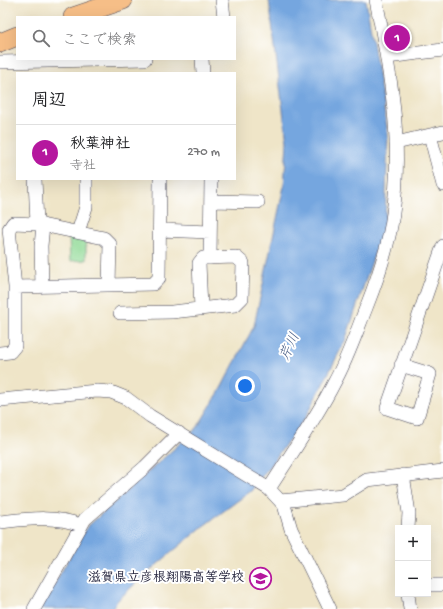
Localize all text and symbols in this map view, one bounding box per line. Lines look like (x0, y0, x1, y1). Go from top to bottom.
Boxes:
search box (16, 16, 236, 60)
pin: 1 (384, 23, 410, 53)
icon: search (30, 27, 52, 49)
text: ここで検索 (62, 32, 137, 50)
text: 周辺 (32, 92, 66, 112)
text: 秋葉神社 (70, 136, 130, 154)
text: 1 (42, 145, 48, 160)
text: 270 m (187, 145, 220, 160)
text: 寺社 (70, 159, 96, 174)
water label: 芹川 (276, 330, 305, 363)
your location (235, 376, 255, 396)
map controls (395, 525, 431, 597)
button: + (395, 525, 431, 561)
button: − (395, 561, 431, 597)
school or university icon: 滋賀県立彦根翔陽高等学校 (247, 565, 273, 591)
place label: 滋賀県立彦根翔陽高等学校 (88, 570, 244, 586)

